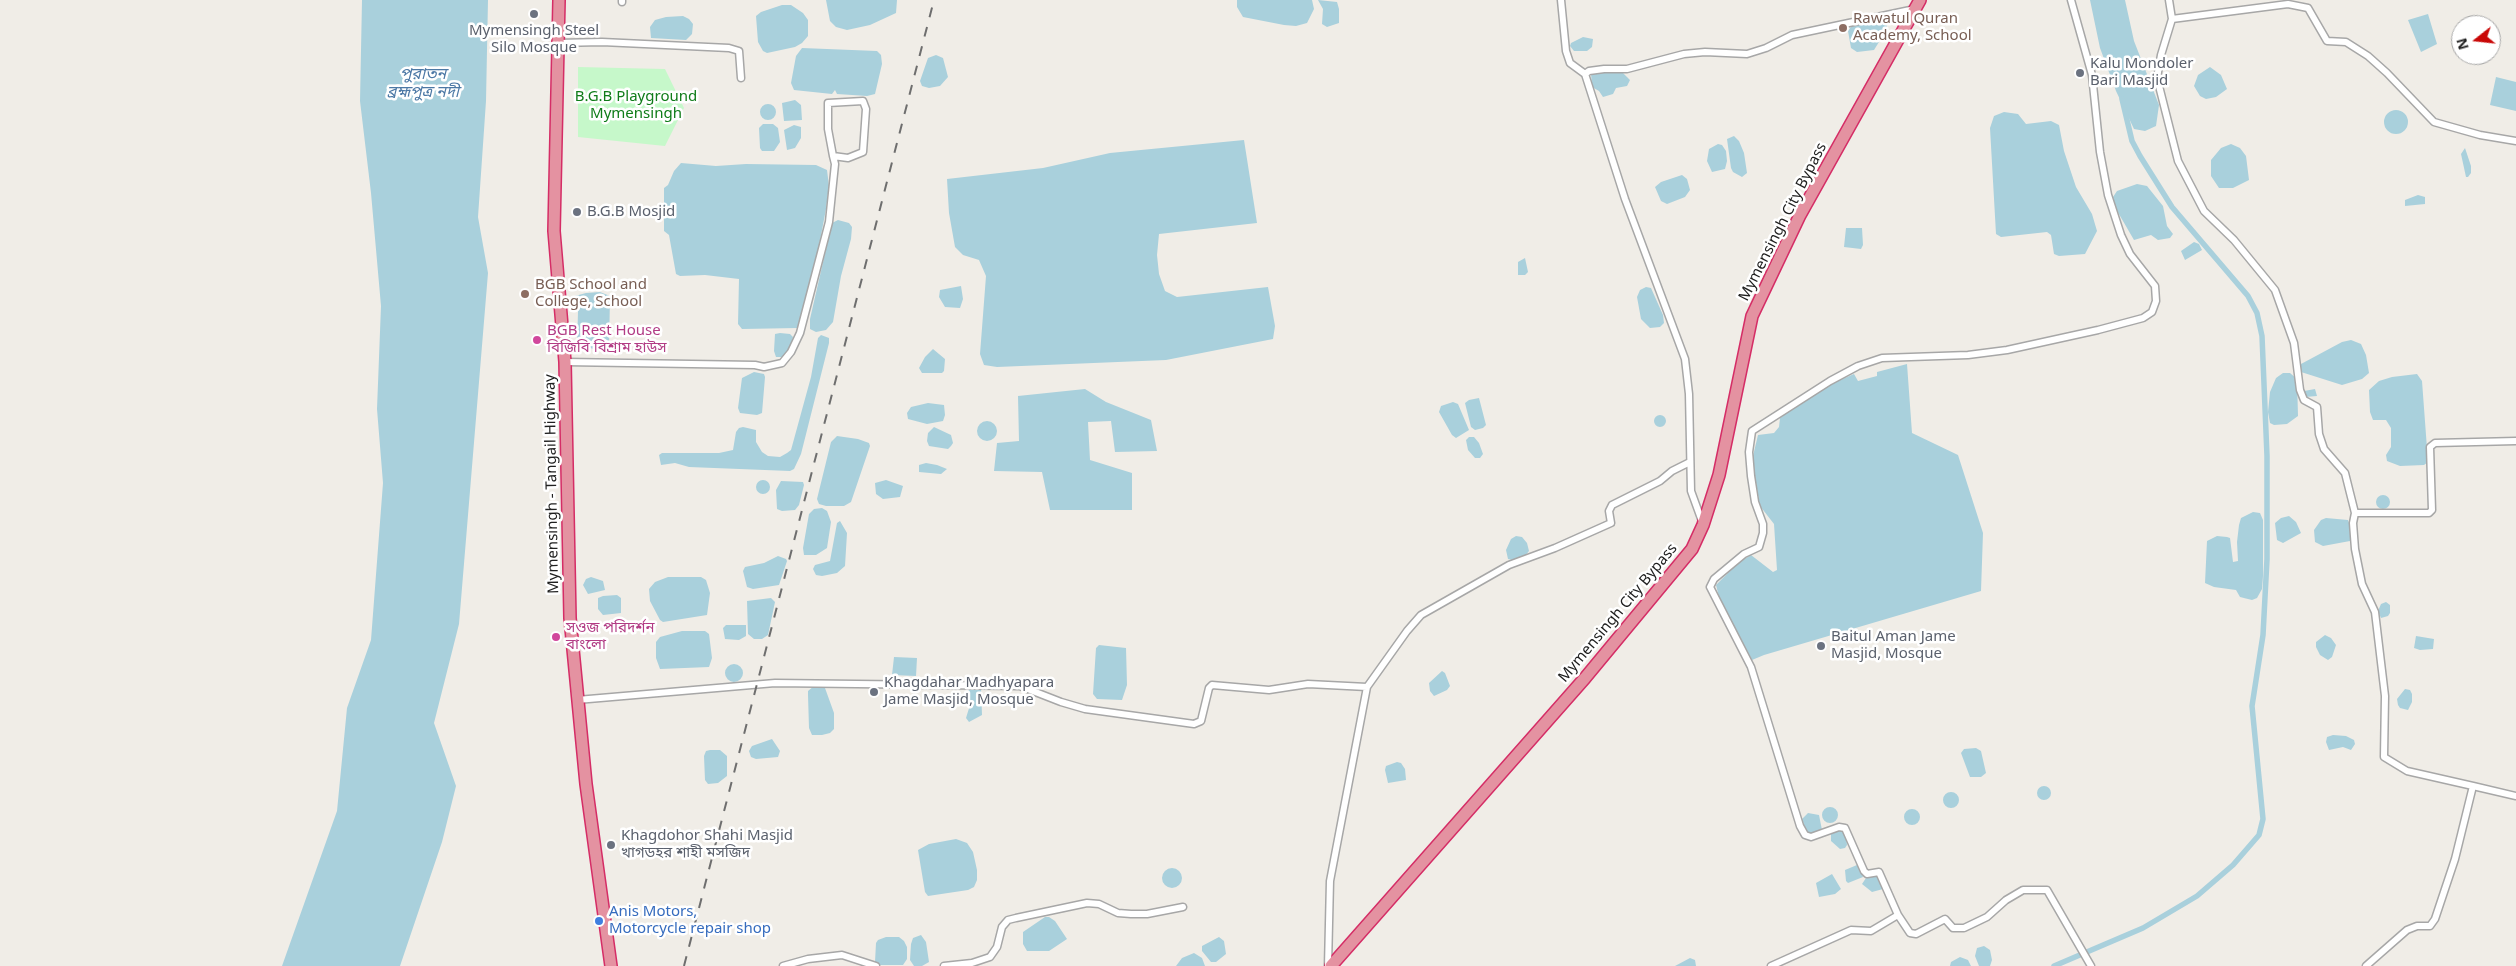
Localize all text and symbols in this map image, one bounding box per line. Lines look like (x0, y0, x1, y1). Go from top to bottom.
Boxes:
marker: Mymensingh Steel Silo Mosque (528, 8, 540, 20)
place label: Rawatul Quran Academy, School (1853, 10, 1972, 45)
north arrow (2451, 15, 2501, 65)
place label: Mymensingh Steel Silo Mosque (469, 22, 599, 57)
marker: Rawatul Quran Academy, School (1837, 22, 1849, 34)
text: N (2451, 36, 2473, 52)
place label: Kalu Mondoler Bari Masjid (2090, 55, 2194, 90)
water label: পুরাতন ব্রহ্মপুত্র নদী (387, 64, 459, 102)
marker: Kalu Mondoler Bari Masjid (2074, 67, 2086, 79)
park label: B.G.B Playground Mymensingh (575, 88, 697, 123)
street label: Mymensingh City Bypass (1735, 140, 1831, 304)
place label: B.G.B Mosjid (587, 203, 675, 221)
marker: B.G.B Mosjid (571, 206, 583, 218)
place label: BGB School and College, School (535, 276, 647, 311)
marker: BGB School and College, School (519, 288, 531, 300)
place label: BGB Rest House বিজিবি বিশ্রাম হাউস (547, 322, 667, 357)
marker: BGB Rest House বিজিবি বিশ্রাম হাউস (531, 334, 543, 346)
street label: Mymensingh - Tangail Highway (541, 374, 563, 594)
street label: Mymensingh City Bypass (1555, 540, 1681, 686)
place label: সওজ পরিদর্শন বাংলো (566, 619, 654, 654)
place label: Baitul Aman Jame Masjid, Mosque (1831, 628, 1956, 663)
marker: সওজ পরিদর্শন বাংলো (550, 631, 562, 643)
marker: Baitul Aman Jame Masjid, Mosque (1815, 640, 1827, 652)
place label: Khagdahar Madhyapara Jame Masjid, Mosque (884, 674, 1054, 709)
marker: Khagdahar Madhyapara Jame Masjid, Mosque (868, 686, 880, 698)
place label: Khagdohor Shahi Masjid খাগডহর শাহী মসজিদ (621, 827, 793, 862)
marker: Khagdohor Shahi Masjid খাগডহর শাহী মসজিদ (605, 839, 617, 851)
place label: Anis Motors, Motorcycle repair shop (609, 903, 771, 938)
marker: Anis Motors, Motorcycle repair shop (593, 915, 605, 927)

